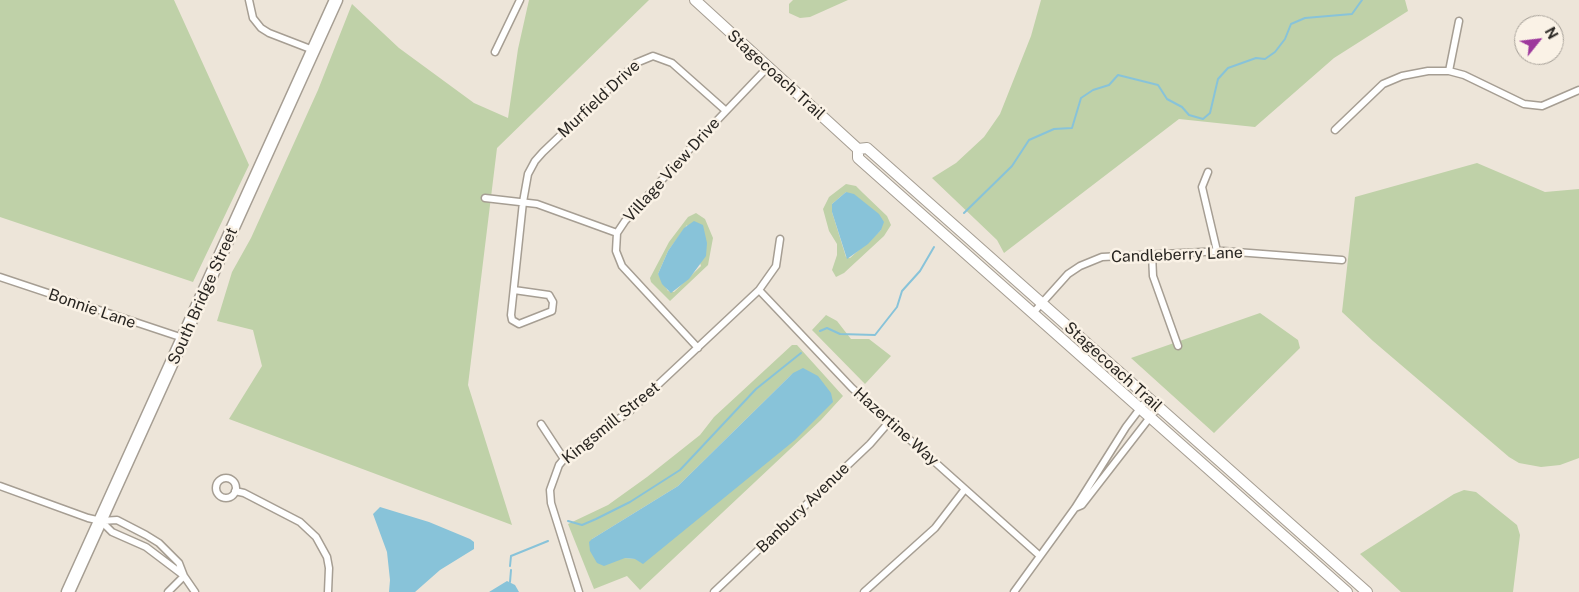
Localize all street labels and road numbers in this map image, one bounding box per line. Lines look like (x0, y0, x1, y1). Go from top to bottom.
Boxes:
street label: Stagecoach Trail (723, 26, 829, 124)
street label: Murfield Drive (554, 56, 644, 142)
street label: Village View Drive (620, 114, 724, 226)
street label: South Bridge Street (164, 224, 242, 368)
street label: Candleberry Lane (1111, 243, 1243, 267)
street label: Bonnie Lane (46, 285, 138, 333)
street label: Stagecoach Trail (1060, 318, 1166, 416)
street label: Kingsmill Street (558, 378, 664, 468)
street label: Hazertine Way (849, 384, 943, 470)
street label: Banbury Avenue (753, 459, 853, 557)

